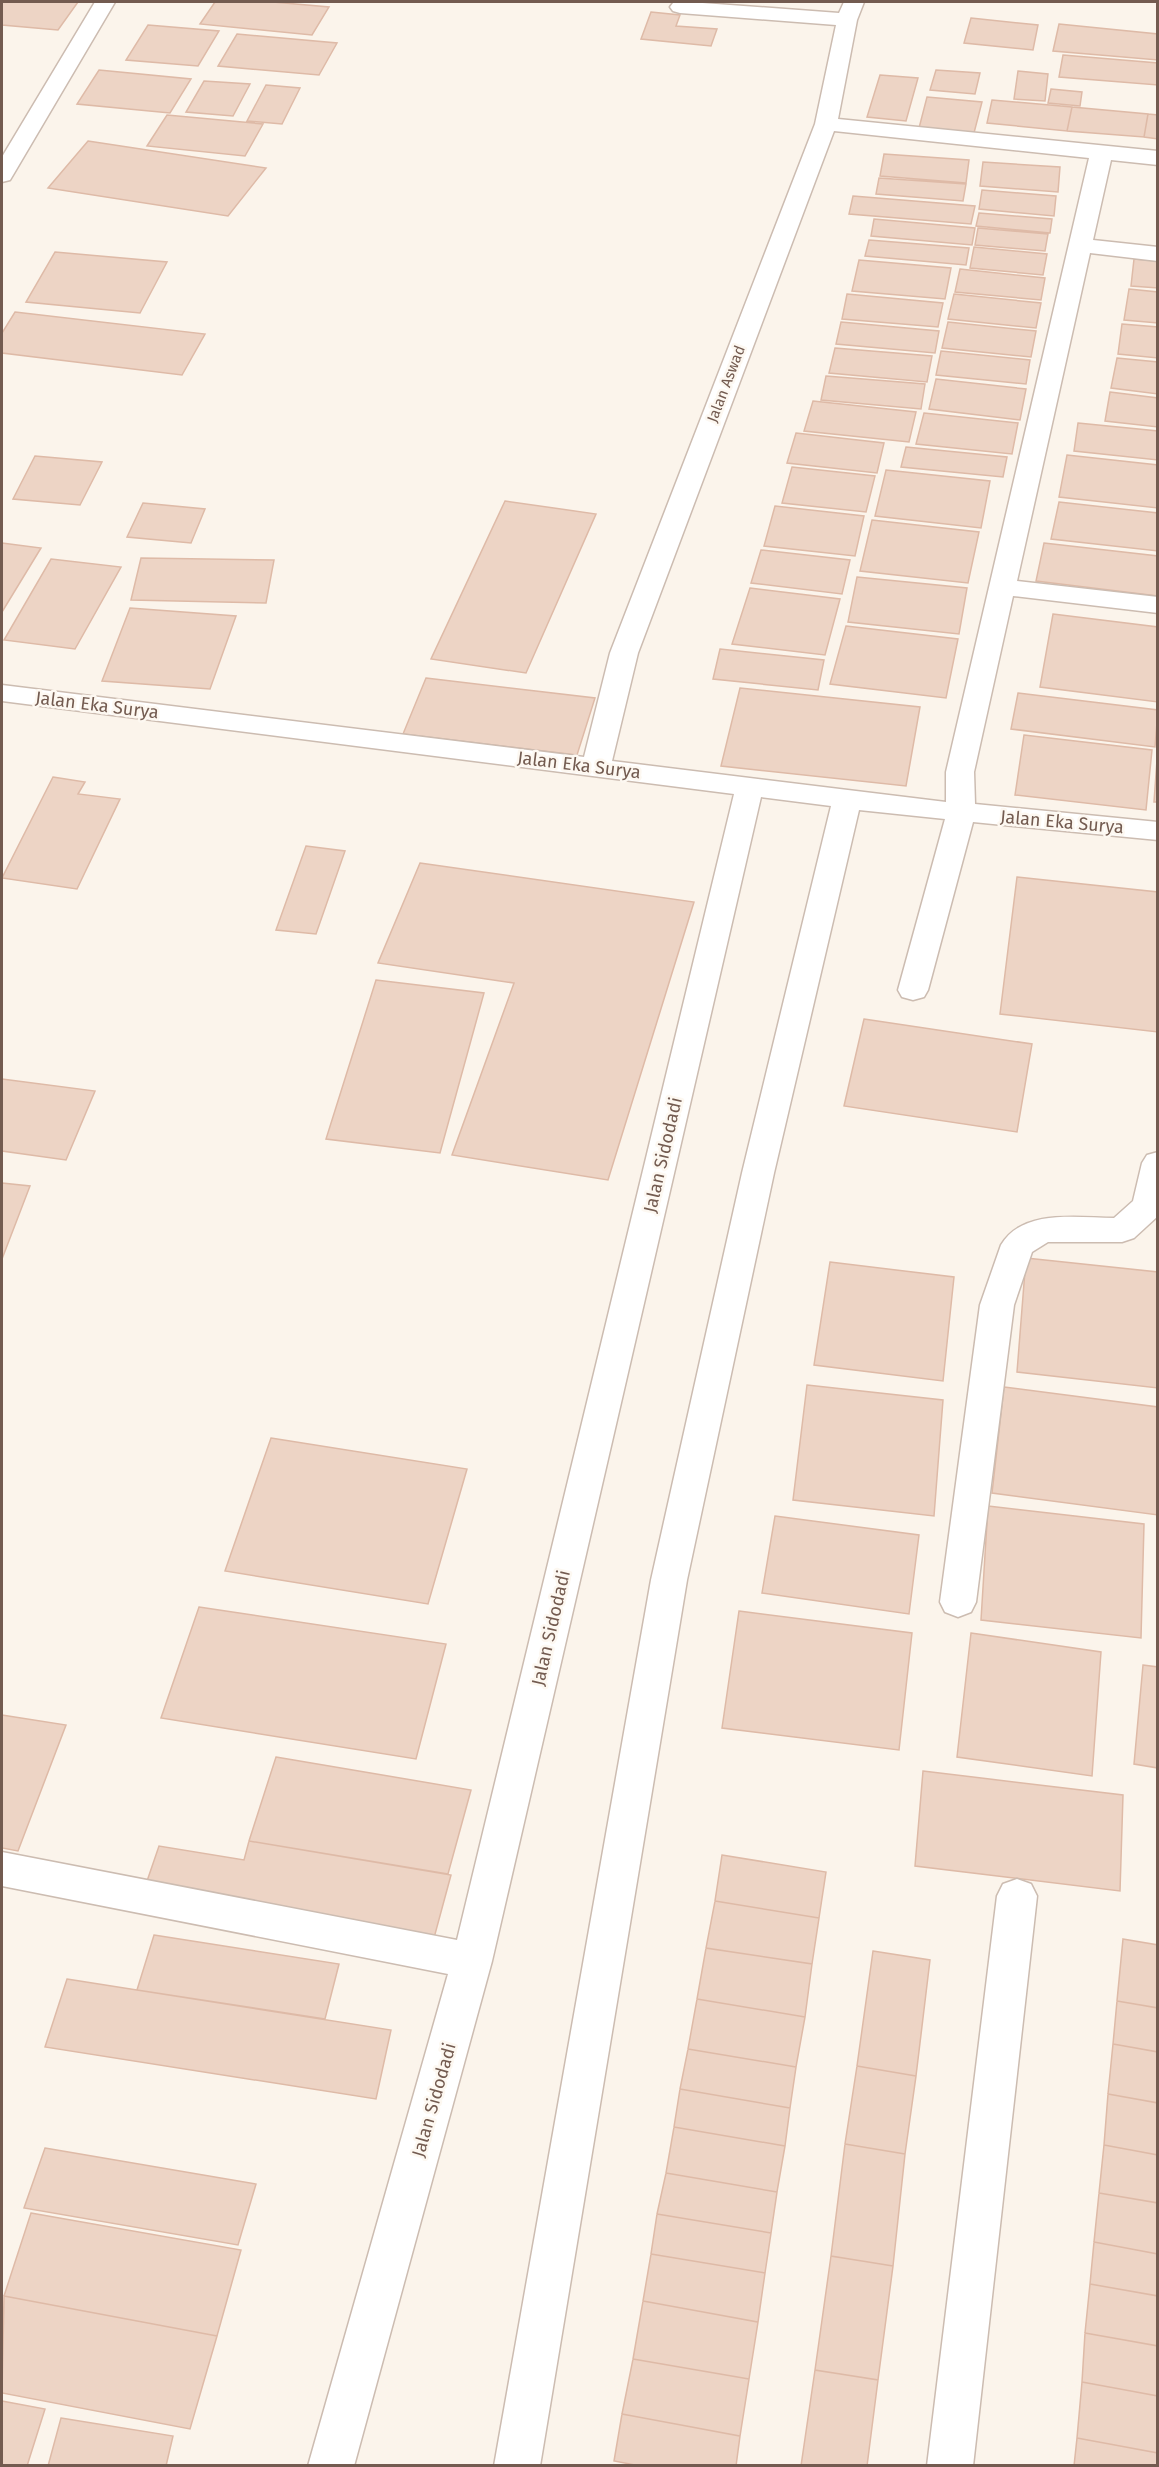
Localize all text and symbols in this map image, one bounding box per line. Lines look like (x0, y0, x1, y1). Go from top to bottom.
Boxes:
street label: Jalan Aswad (703, 343, 749, 425)
street label: Jalan Eka Surya (34, 687, 160, 723)
street label: Jalan Eka Surya (516, 747, 642, 783)
street label: Jalan Eka Surya (999, 806, 1125, 838)
street label: Jalan Sidodadi (639, 1095, 687, 1215)
street label: Jalan Sidodadi (527, 1568, 575, 1688)
street label: Jalan Sidodadi (407, 2040, 461, 2160)

